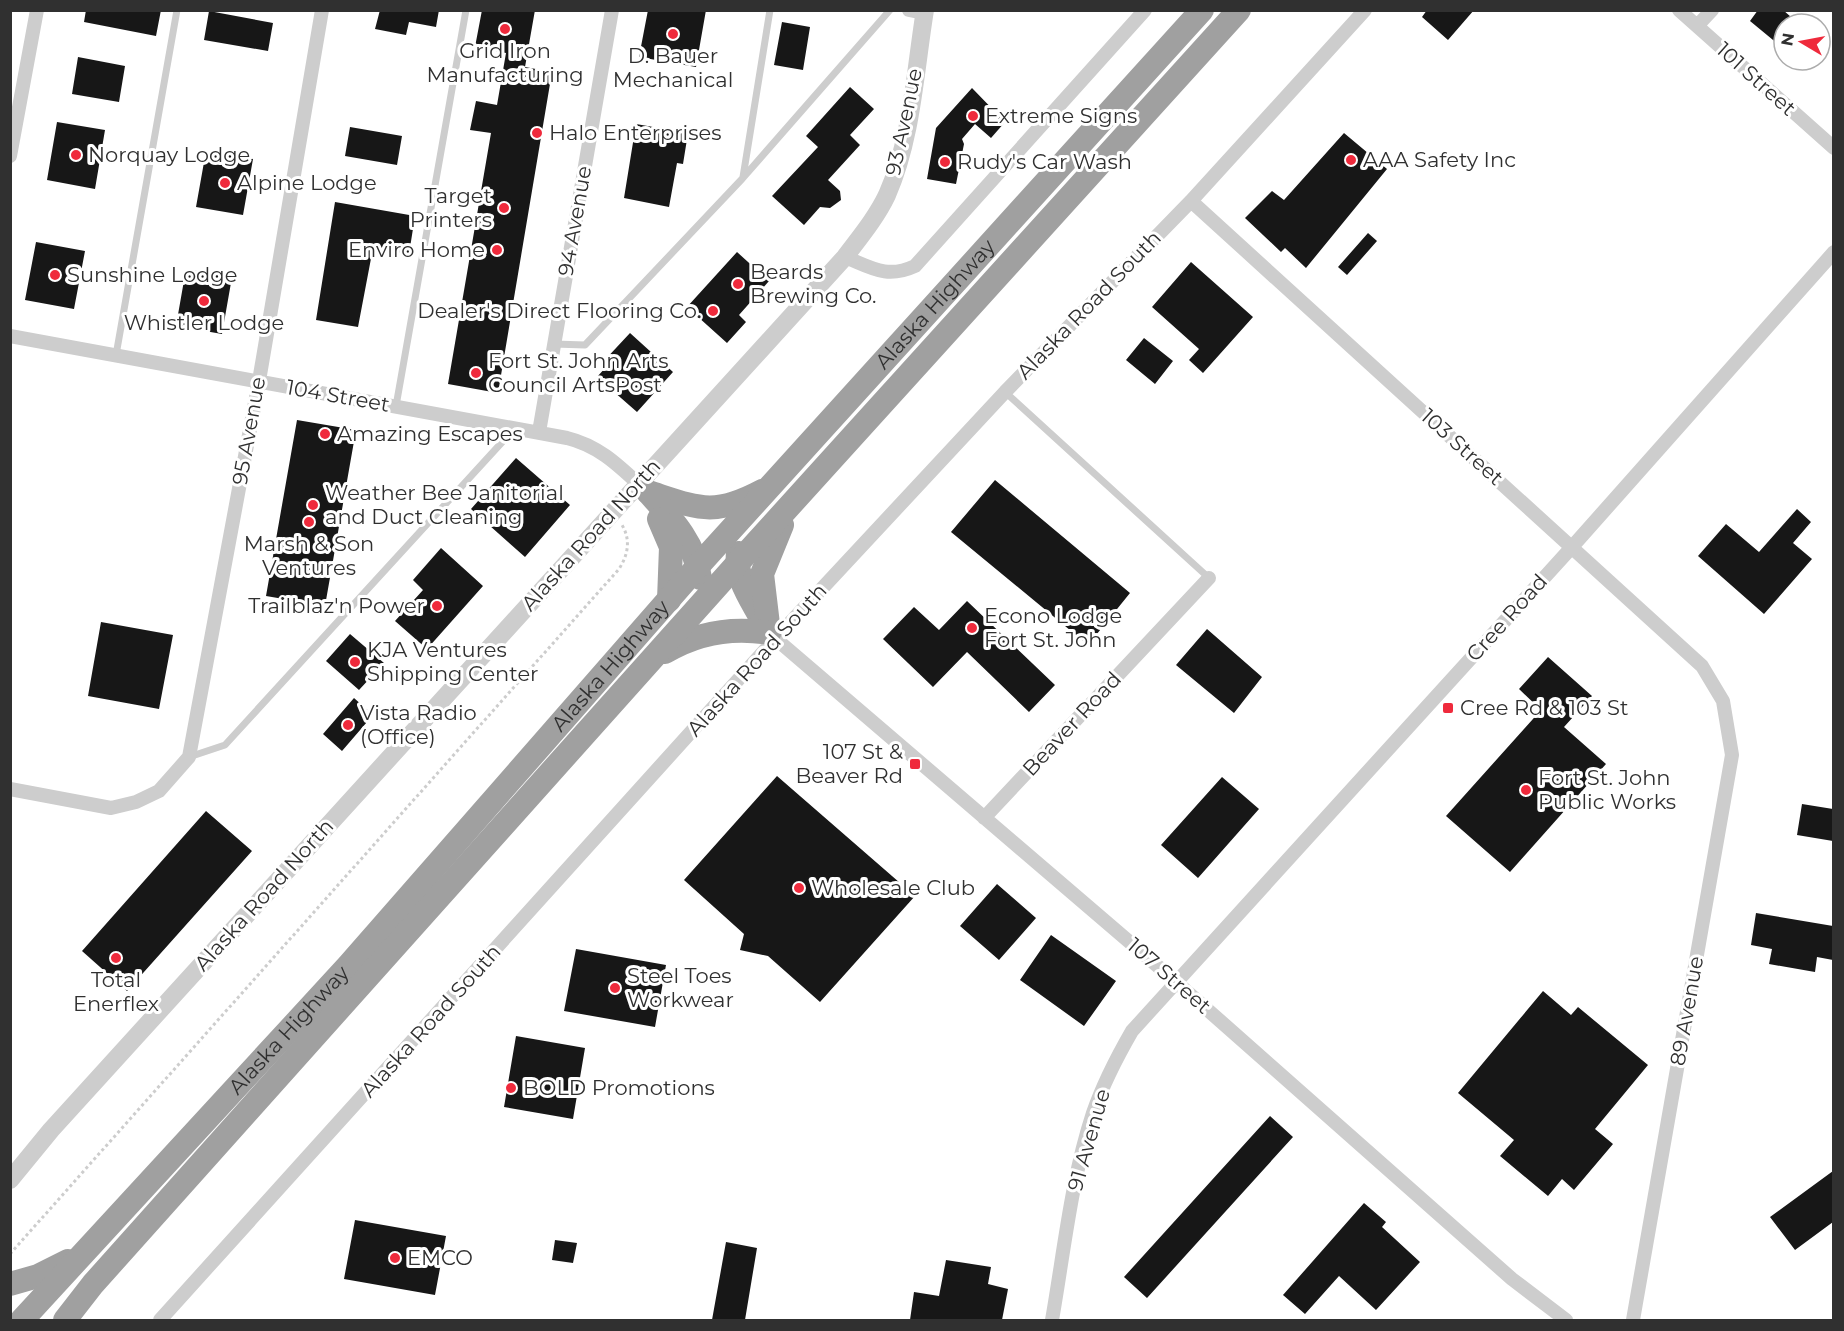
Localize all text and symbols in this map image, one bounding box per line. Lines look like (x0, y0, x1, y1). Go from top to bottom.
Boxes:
north arrow (1772, 12, 1832, 72)
marker: Grid Iron Manufacturing (498, 22, 512, 36)
marker: D. Bauer Mechanical (666, 27, 680, 41)
text: N (1777, 31, 1798, 48)
street label: 101 Street (1712, 37, 1801, 121)
place label: Grid Iron Manufacturing (426, 38, 584, 87)
place label: D. Bauer Mechanical (613, 43, 733, 92)
street label: 93 Avenue (880, 66, 927, 178)
place label: Extreme Signs (985, 103, 1137, 128)
marker: Extreme Signs (966, 109, 980, 123)
place label: Halo Enterprises (549, 120, 721, 145)
marker: Halo Enterprises (530, 126, 544, 140)
place label: Norquay Lodge (88, 142, 250, 167)
place label: AAA Safety Inc (1363, 147, 1516, 172)
marker: Norquay Lodge (69, 148, 83, 162)
place label: Rudy's Car Wash (957, 149, 1132, 174)
marker: AAA Safety Inc (1344, 153, 1358, 167)
marker: Rudy's Car Wash (938, 155, 952, 169)
street label: 94 Avenue (553, 164, 596, 278)
place label: Alpine Lodge (237, 170, 377, 195)
marker: Alpine Lodge (218, 176, 232, 190)
place label: Target Printers (410, 183, 492, 232)
marker: Target Printers (497, 201, 511, 215)
street label: Alaska Road South (1011, 225, 1166, 384)
street label: Alaska Highway (870, 234, 1000, 374)
place label: Enviro Home (348, 237, 485, 262)
marker: Enviro Home (490, 243, 504, 257)
place label: Beards Brewing Co. (750, 259, 876, 308)
place label: Sunshine Lodge (67, 262, 237, 287)
marker: Sunshine Lodge (48, 268, 62, 282)
marker: Beards Brewing Co. (731, 277, 745, 291)
marker: Whistler Lodge (197, 294, 211, 308)
place label: Dealer's Direct Flooring Co. (417, 298, 701, 323)
marker: Dealer's Direct Flooring Co. (706, 304, 720, 318)
place label: Whistler Lodge (124, 310, 284, 335)
place label: Fort St. John Arts Council ArtsPost (488, 348, 669, 397)
marker: Fort St. John Arts Council ArtsPost (469, 366, 483, 380)
street label: 104 Street (285, 374, 392, 417)
street label: 95 Avenue (227, 375, 270, 487)
street label: 103 Street (1416, 403, 1509, 490)
place label: Amazing Escapes (337, 421, 523, 446)
marker: Amazing Escapes (318, 427, 332, 441)
street label: Alaska Road North (516, 454, 665, 616)
place label: Weather Bee Janitorial and Duct Cleaning (325, 480, 564, 529)
marker: Weather Bee Janitorial and Duct Cleaning (306, 498, 320, 512)
marker: Marsh & Son Ventures (302, 515, 316, 529)
place label: Marsh & Son Ventures (244, 531, 374, 580)
street label: Cree Road (1461, 569, 1552, 666)
street label: Alaska Road South (681, 578, 832, 741)
place label: Trailblaz'n Power (248, 593, 425, 618)
street label: Alaska Highway (546, 594, 675, 736)
marker: Trailblaz'n Power (430, 599, 444, 613)
place label: Econo Lodge Fort St. John (984, 603, 1122, 652)
marker: Econo Lodge Fort St. John (965, 621, 979, 635)
place label: KJA Ventures Shipping Center (367, 637, 539, 686)
marker: KJA Ventures Shipping Center (348, 655, 362, 669)
street label: Beaver Road (1017, 667, 1126, 781)
place label: Cree Rd & 103 St (1460, 695, 1628, 720)
place label: Vista Radio (Office) (360, 700, 477, 749)
marker: Cree Rd & 103 St (1441, 701, 1455, 715)
marker: Vista Radio (Office) (341, 718, 355, 732)
place label: 107 St & Beaver Rd (796, 739, 903, 788)
marker: 107 St & Beaver Rd (908, 757, 922, 771)
place label: Fort St. John Public Works (1538, 765, 1676, 814)
marker: Fort St. John Public Works (1519, 783, 1533, 797)
street label: Alaska Road North (189, 814, 338, 976)
place label: Wholesale Club (811, 875, 975, 900)
marker: Wholesale Club (792, 881, 806, 895)
street label: 107 Street (1122, 933, 1216, 1019)
street label: Alaska Road South (355, 939, 506, 1102)
marker: Total Enerflex (109, 951, 123, 965)
street label: 89 Avenue (1665, 954, 1708, 1068)
street label: Alaska Highway (223, 960, 354, 1099)
place label: Steel Toes Workwear (627, 963, 734, 1012)
place label: Total Enerflex (73, 967, 159, 1016)
marker: Steel Toes Workwear (608, 981, 622, 995)
place label: BOLD Promotions (523, 1075, 715, 1100)
marker: BOLD Promotions (504, 1081, 518, 1095)
street label: 91 Avenue (1062, 1086, 1115, 1194)
place label: EMCO (407, 1245, 473, 1270)
marker: EMCO (388, 1251, 402, 1265)

